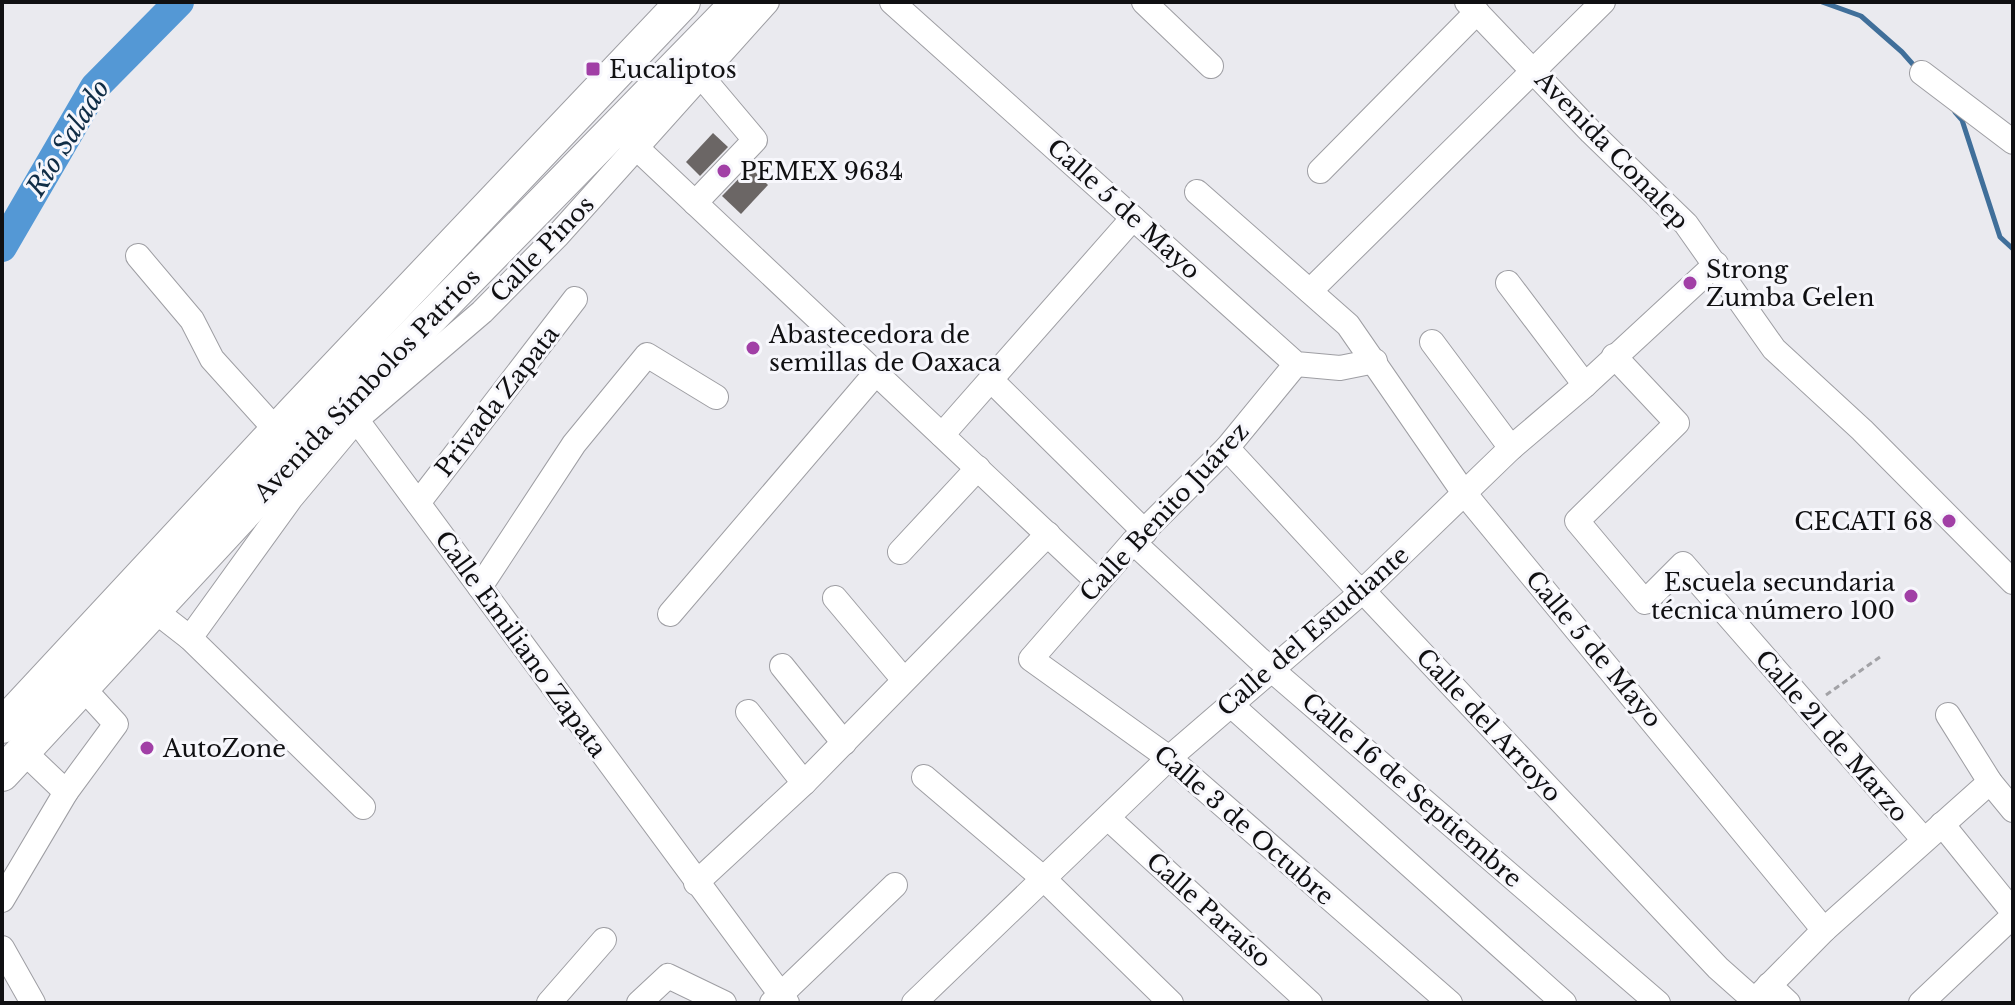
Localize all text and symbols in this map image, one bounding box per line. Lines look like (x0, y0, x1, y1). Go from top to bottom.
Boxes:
place label: Eucaliptos (609, 55, 737, 84)
marker: Eucaliptos (584, 60, 602, 78)
street label: Avenida Conalep (1528, 64, 1695, 235)
water label: Río Salado (19, 74, 116, 203)
street label: Calle 5 de Mayo (1042, 133, 1206, 285)
place label: PEMEX 9634 (740, 157, 903, 186)
marker: PEMEX 9634 (715, 162, 733, 180)
street label: Calle Pinos (484, 190, 600, 308)
place label: Strong Zumba Gelen (1706, 255, 1874, 312)
street label: Avenida Símbolos Patrios (247, 262, 486, 508)
marker: Strong Zumba Gelen (1681, 274, 1699, 292)
street label: Privada Zapata (429, 319, 565, 482)
place label: Abastecedora de semillas de Oaxaca (768, 320, 1002, 377)
marker: Abastecedora de semillas de Oaxaca (744, 339, 762, 357)
street label: Calle Benito Juárez (1074, 417, 1254, 607)
place label: CECATI 68 (1794, 507, 1933, 536)
marker: CECATI 68 (1940, 512, 1958, 530)
street label: Calle Emiliano Zapata (429, 525, 613, 763)
street label: Calle del Estudiante (1211, 540, 1415, 722)
street label: Calle 5 de Mayo (1520, 565, 1668, 733)
place label: Escuela secundaria técnica número 100 (1651, 568, 1896, 625)
marker: Escuela secundaria técnica número 100 (1902, 587, 1920, 605)
street label: Calle del Arroyo (1410, 642, 1568, 808)
street label: Calle 21 de Marzo (1750, 644, 1914, 828)
street label: Calle 16 de Septiembre (1296, 687, 1528, 893)
place label: AutoZone (162, 734, 286, 763)
marker: AutoZone (138, 739, 156, 757)
street label: Calle 3 de Octubre (1148, 739, 1340, 911)
street label: Calle Paraíso (1141, 846, 1277, 974)

